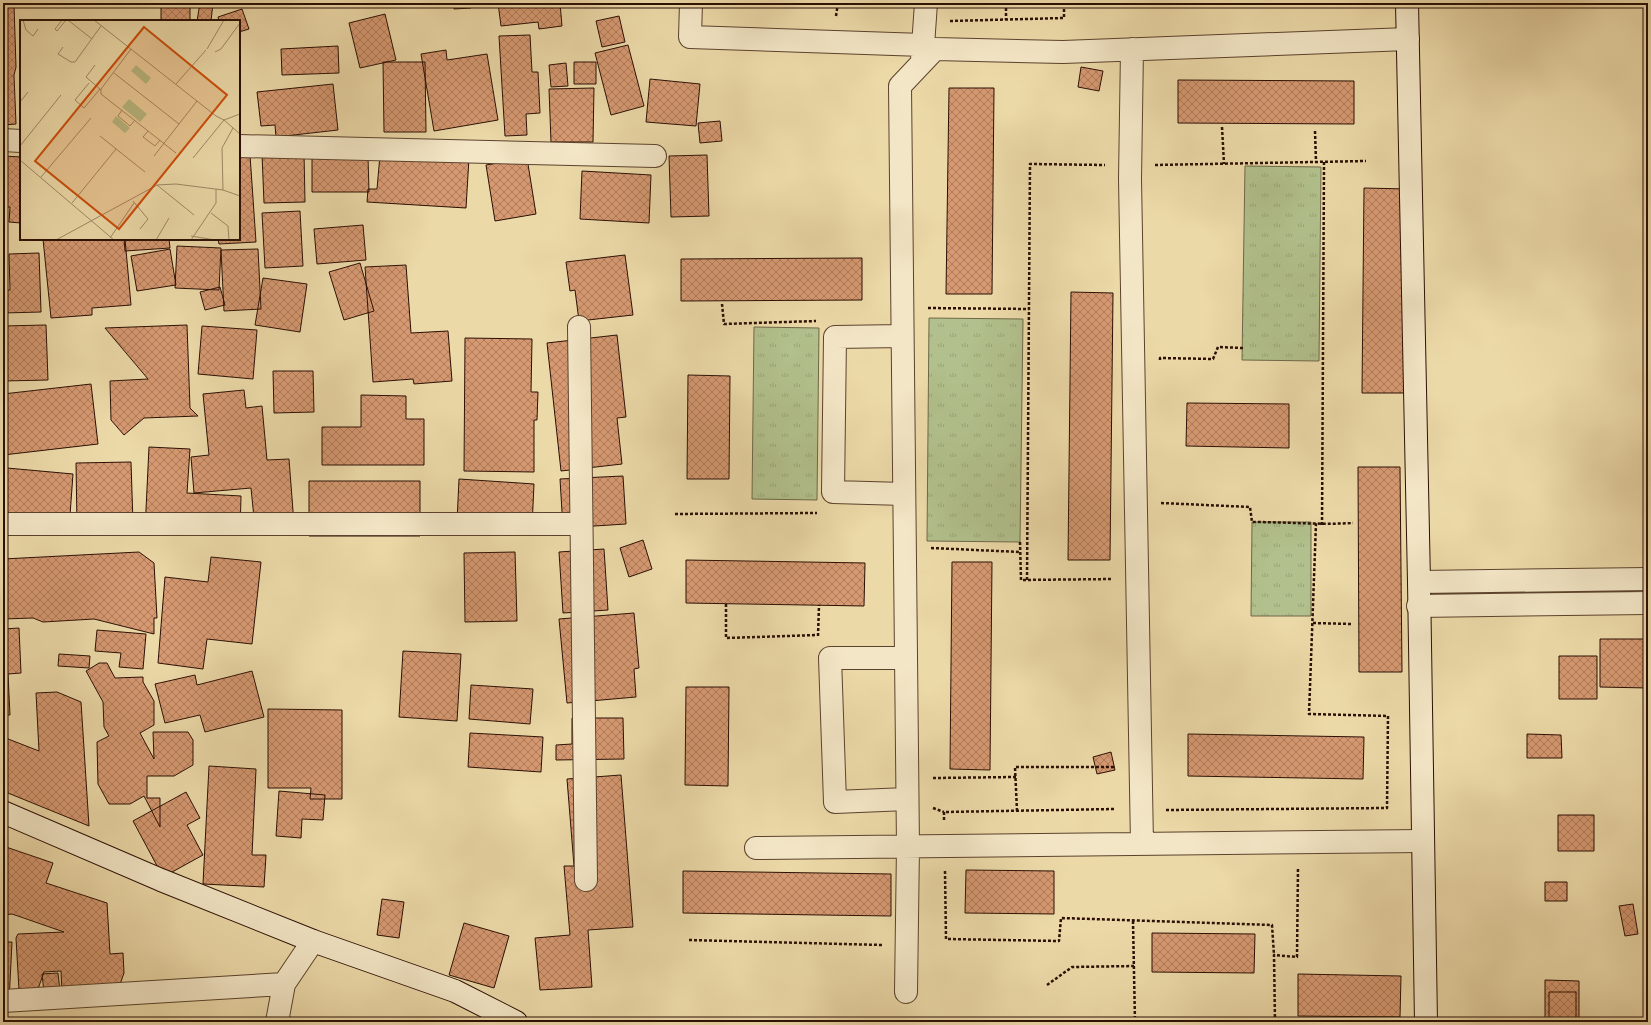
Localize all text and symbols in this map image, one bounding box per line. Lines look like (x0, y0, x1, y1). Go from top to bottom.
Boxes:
inset map (20, 20, 240, 240)

